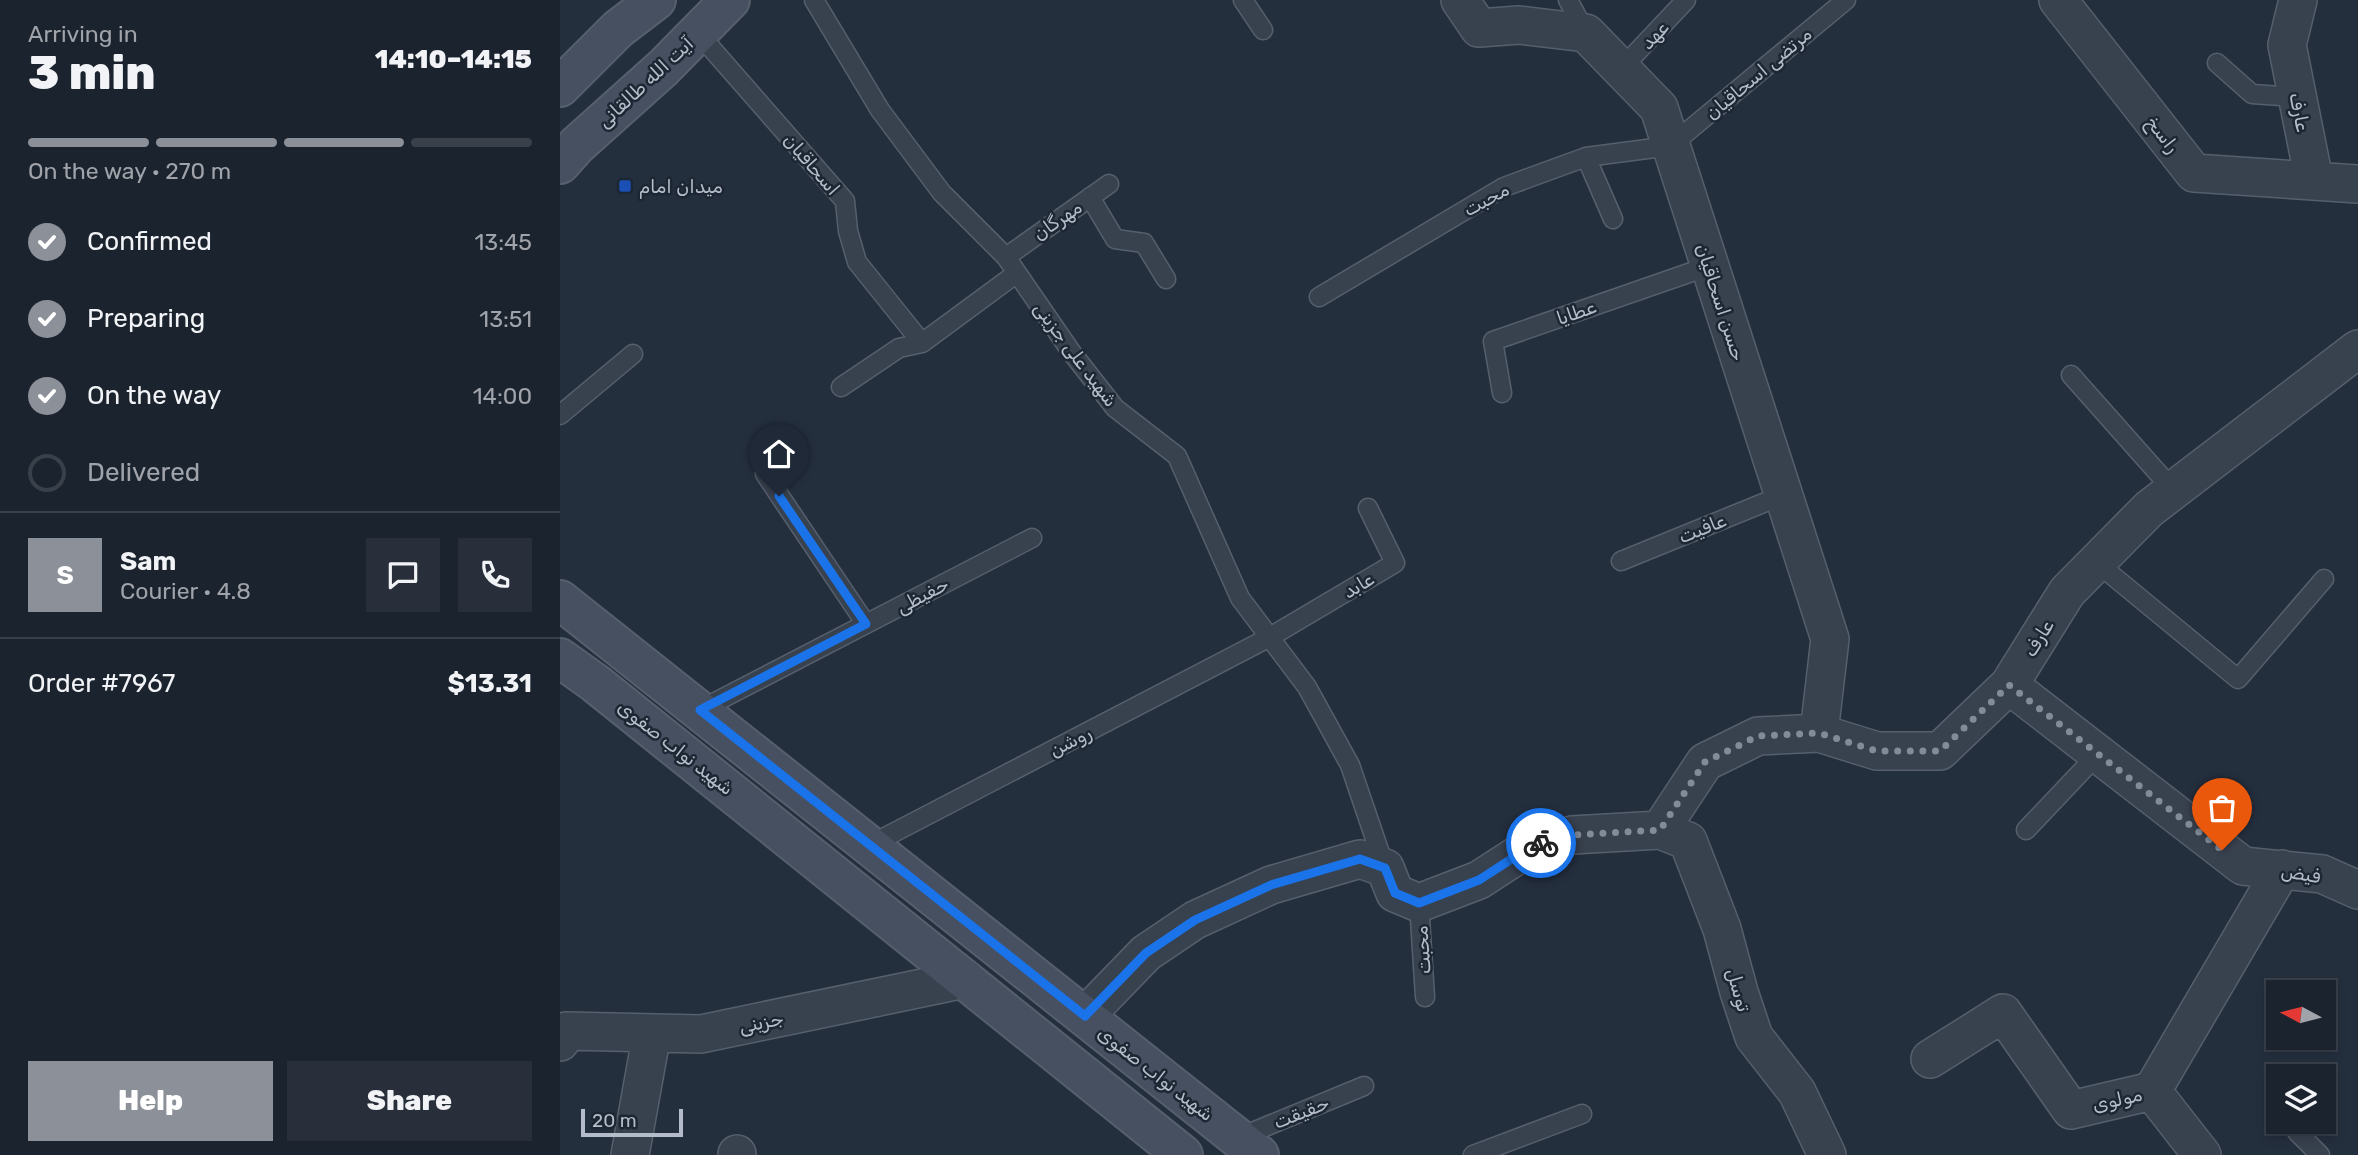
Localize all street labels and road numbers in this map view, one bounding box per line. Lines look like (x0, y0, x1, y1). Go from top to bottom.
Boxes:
street label: عهد (1635, 16, 1673, 54)
street label: مرتضی اسحاقیان (1700, 22, 1816, 125)
street label: آیت الله طالقانی (593, 32, 699, 133)
street label: عارف (2284, 90, 2315, 134)
street label: راسخ (2139, 111, 2184, 159)
street label: اسحاقیان (779, 129, 845, 200)
street label: محبت (1459, 178, 1513, 221)
street label: مهرگان (1028, 195, 1086, 245)
street label: حسن اسحاقیان (1691, 241, 1750, 364)
street label: عطایا (1553, 295, 1599, 330)
street label: شهید علی جزینی (1029, 297, 1123, 411)
street label: عافیت (1675, 509, 1729, 548)
street label: عابد (1338, 567, 1378, 604)
street label: حفیظی (892, 572, 953, 619)
street label: عارف (2018, 615, 2059, 661)
street label: شهید نواب صفوی (613, 695, 738, 800)
street label: روشن (1045, 721, 1095, 762)
street label: فیض (2279, 859, 2322, 888)
street label: محبت (1409, 925, 1436, 975)
street label: توسل (1721, 966, 1756, 1015)
street label: جزینی (737, 1007, 785, 1038)
street label: شهید نواب صفوی (1093, 1021, 1218, 1126)
street label: مولوی (2090, 1083, 2144, 1116)
street label: حقیقت (1270, 1091, 1332, 1134)

